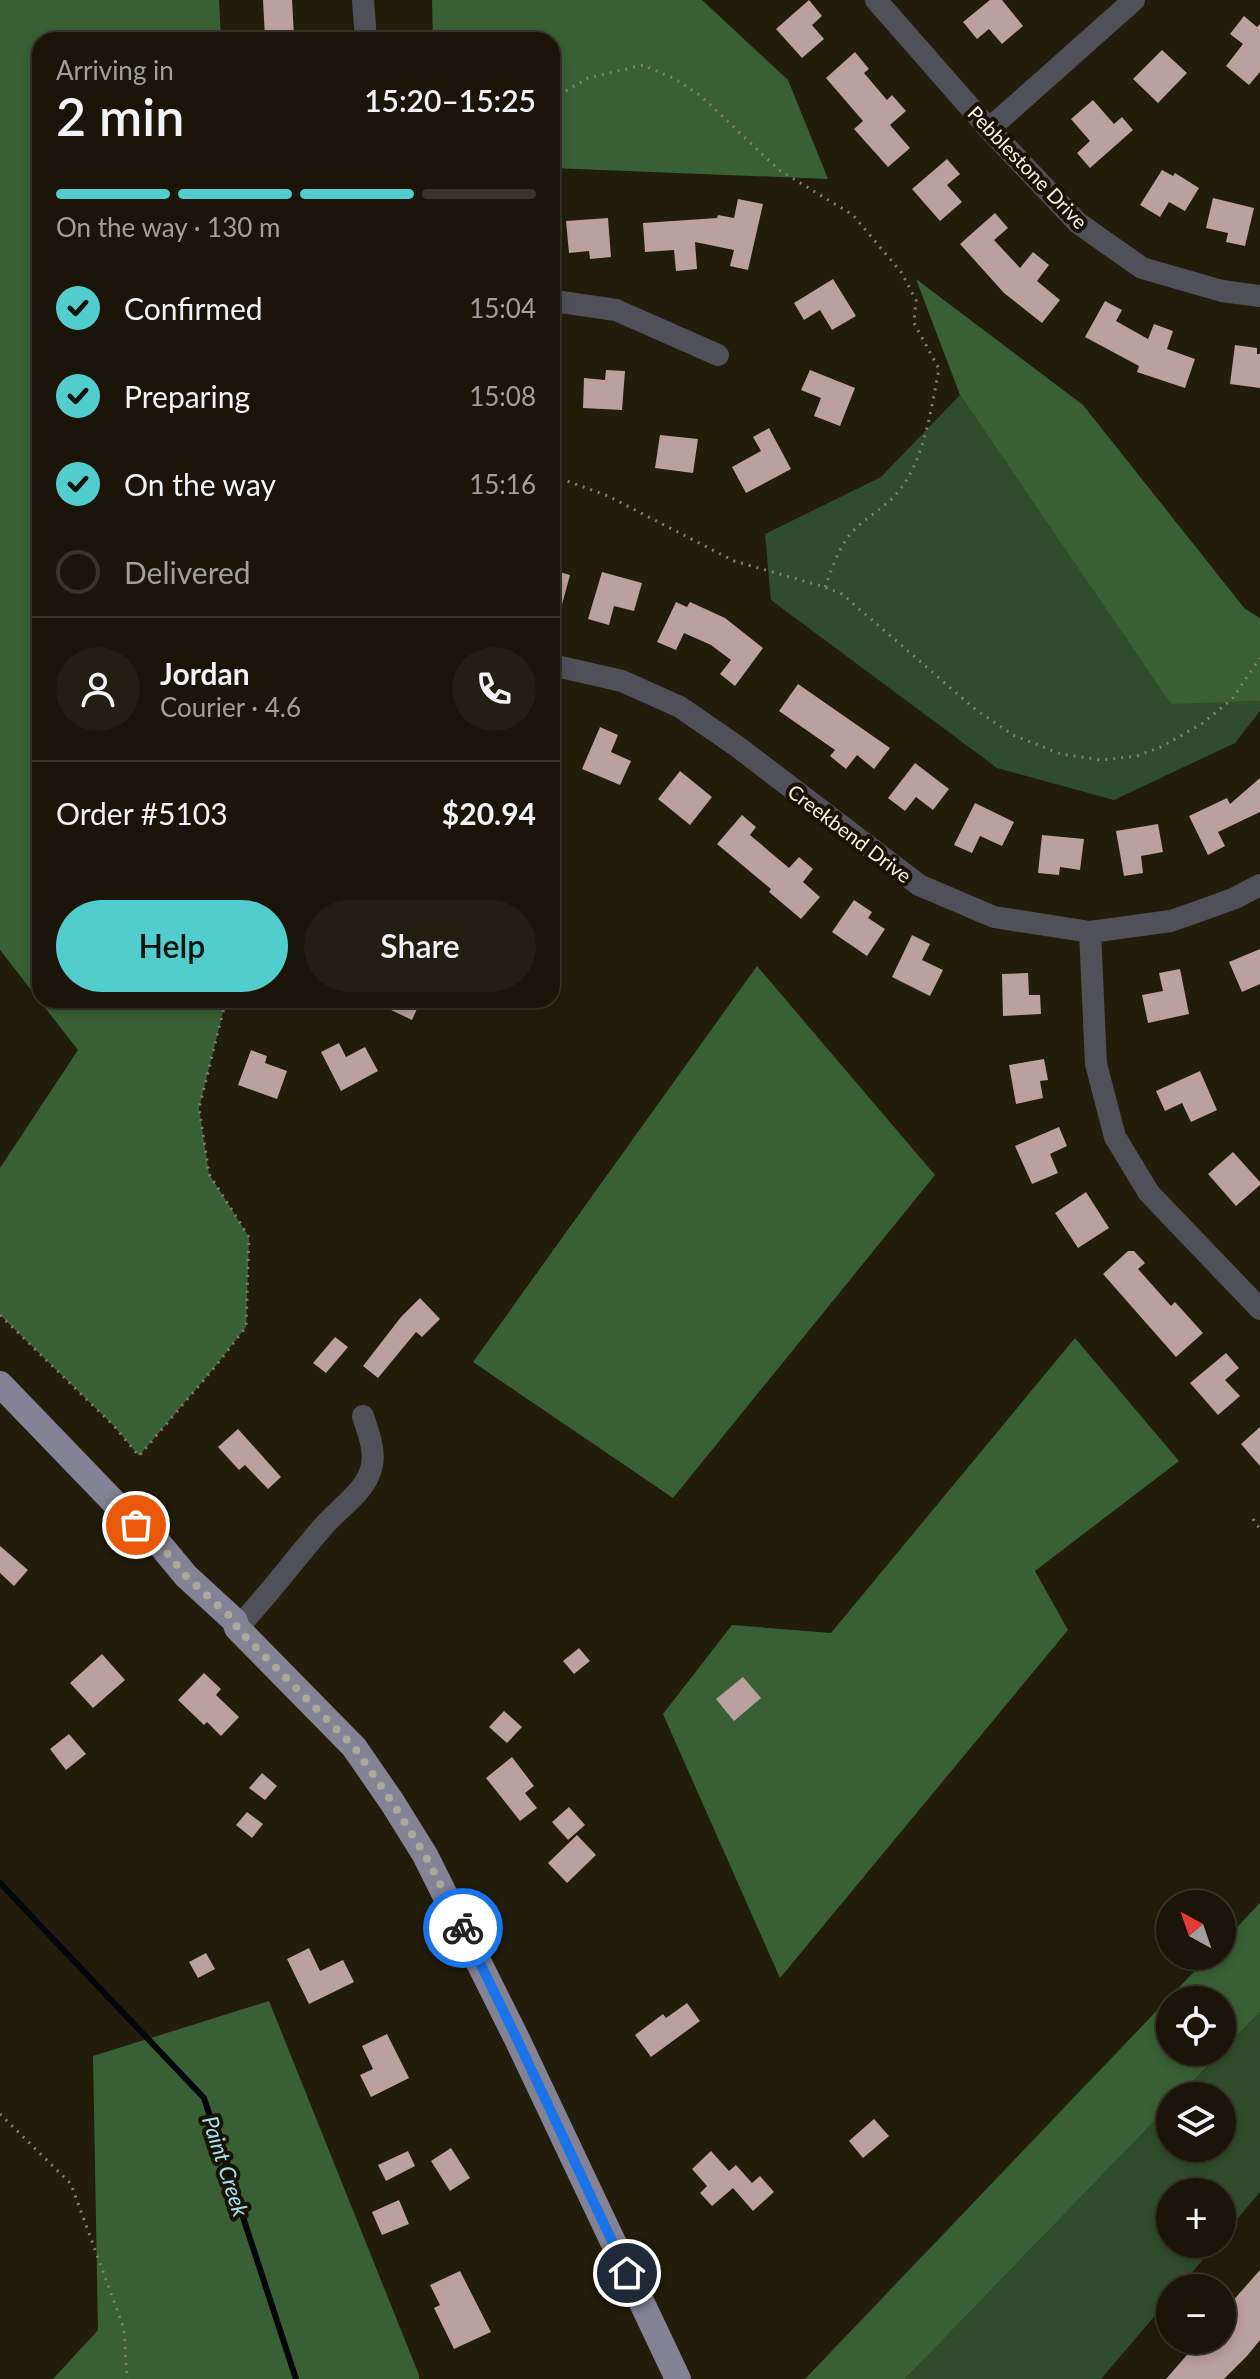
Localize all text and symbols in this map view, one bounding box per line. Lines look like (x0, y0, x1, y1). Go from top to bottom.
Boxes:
text: Arriving in (56, 54, 174, 86)
text: 15:20–15:25 (364, 82, 536, 118)
text: 2 min (56, 85, 184, 147)
street label: Pebblestone Drive (963, 101, 1093, 233)
text: On the way · 130 m (56, 211, 280, 243)
icon: check (56, 286, 100, 330)
text: Confirmed (124, 290, 263, 326)
text: 15:04 (469, 292, 536, 324)
icon: check (56, 374, 100, 418)
text: Preparing (124, 378, 250, 414)
text: 15:08 (469, 380, 536, 412)
icon: check (56, 462, 100, 506)
text: On the way (124, 466, 276, 502)
text: 15:16 (469, 468, 536, 500)
text: Delivered (124, 554, 251, 590)
button: person (56, 647, 140, 731)
button: phone (452, 647, 536, 731)
text: Jordan (160, 655, 250, 691)
text: Courier · 4.6 (160, 691, 301, 723)
street label: Creekbend Drive (784, 779, 916, 887)
text: Order #5103 (56, 795, 228, 831)
text: $20.94 (442, 795, 536, 831)
button: Help (56, 900, 288, 992)
button: Share (304, 900, 536, 992)
pin (102, 1491, 170, 1559)
icon: bag (114, 1503, 158, 1547)
courier (423, 1888, 503, 1968)
north arrow (1156, 1890, 1236, 1970)
map controls (1156, 1890, 1236, 2354)
icon: bike (441, 1906, 485, 1950)
button: locate (1156, 1986, 1236, 2066)
button: layers (1156, 2082, 1236, 2162)
water label: Paint Creek (197, 2112, 255, 2220)
button: + (1156, 2178, 1236, 2258)
pin (593, 2239, 661, 2307)
icon: home (605, 2251, 649, 2295)
button: − (1156, 2274, 1236, 2354)

